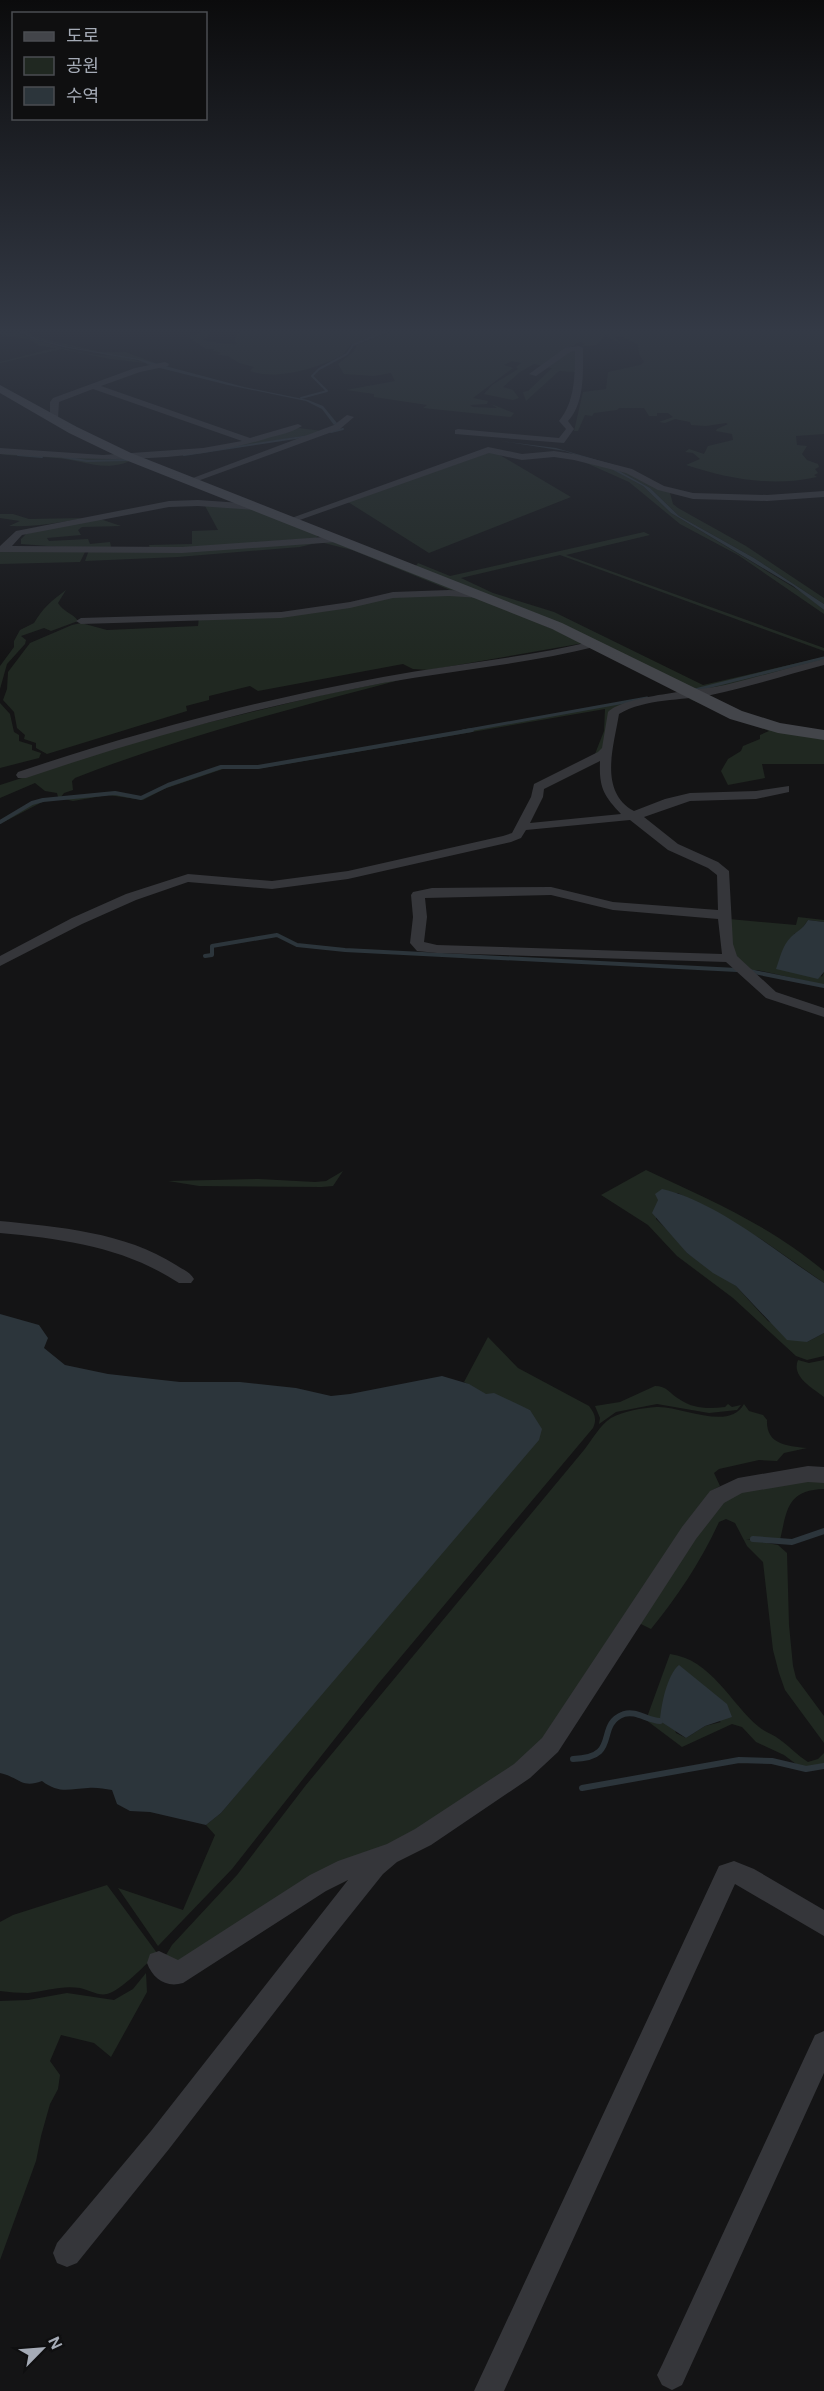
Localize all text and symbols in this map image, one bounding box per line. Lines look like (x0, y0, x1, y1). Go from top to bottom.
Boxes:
legend (12, 12, 207, 120)
text: 도로 (66, 24, 99, 48)
text: 공원 (66, 54, 99, 78)
text: 수역 (66, 84, 99, 108)
north arrow (12, 2319, 72, 2379)
text: N (43, 2333, 67, 2353)

